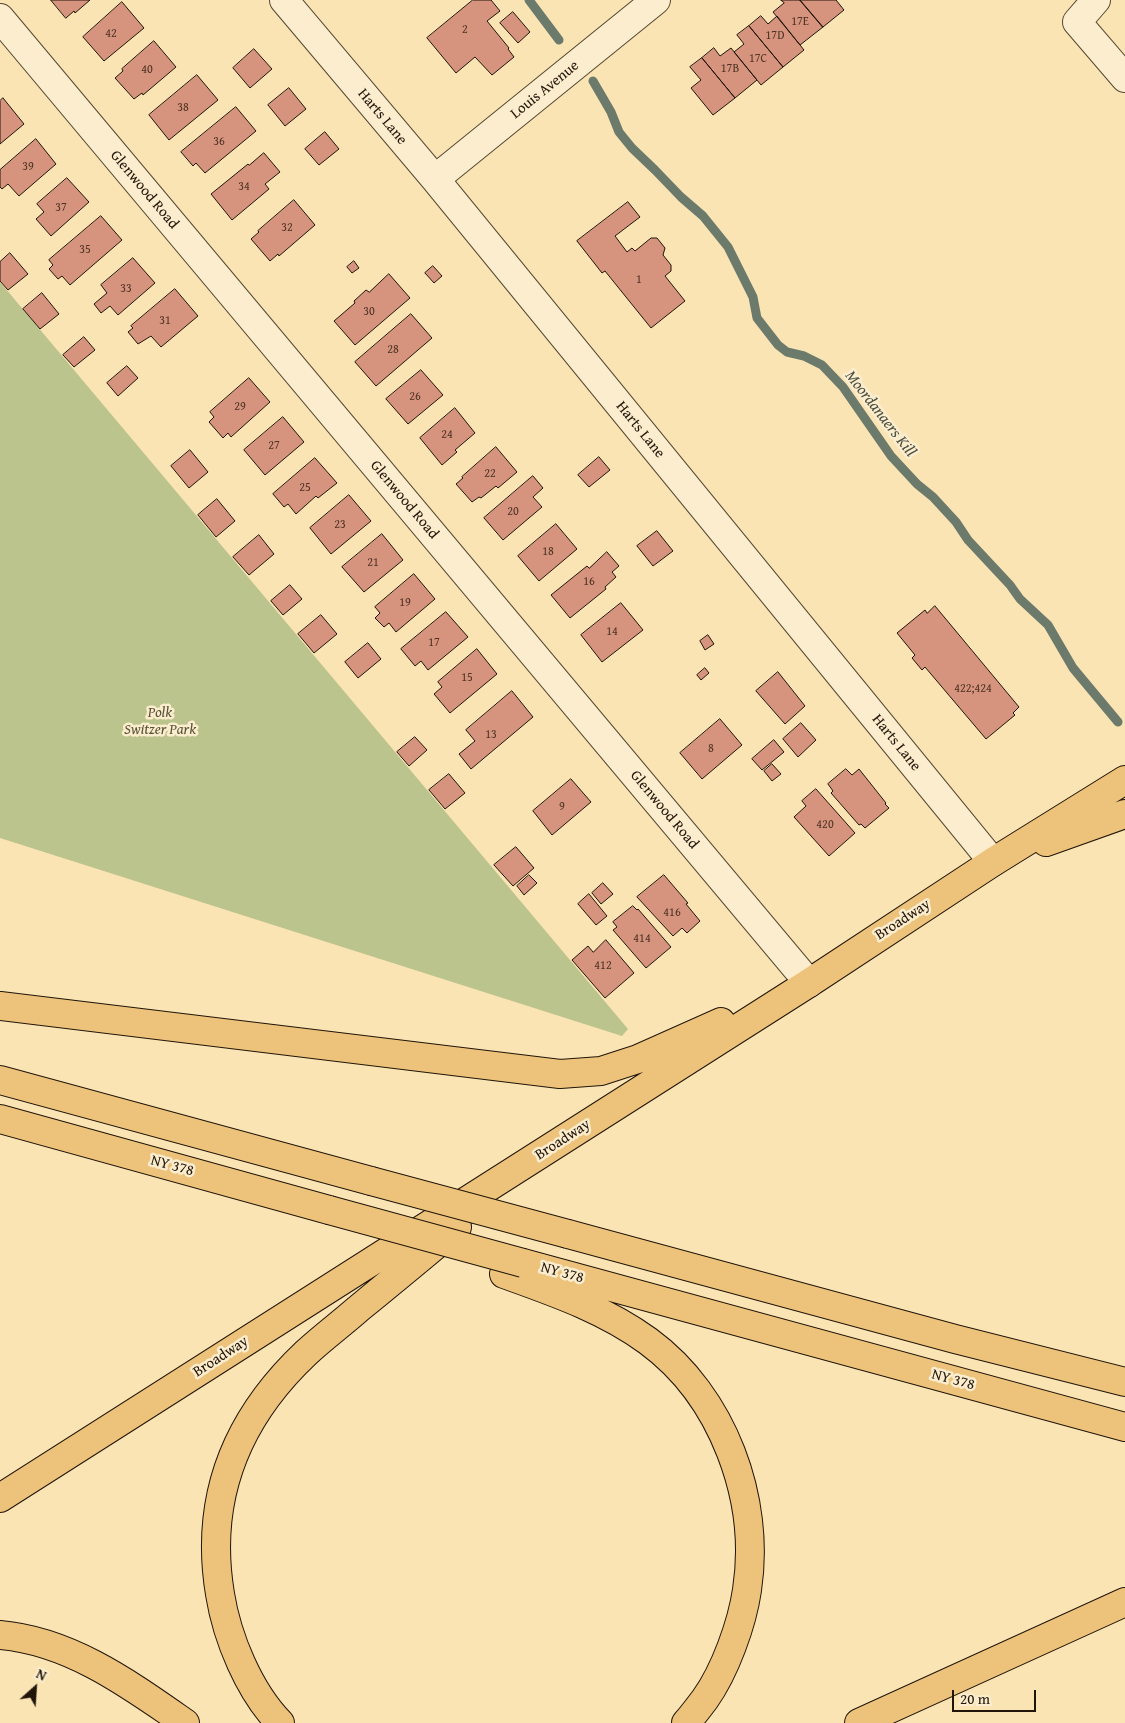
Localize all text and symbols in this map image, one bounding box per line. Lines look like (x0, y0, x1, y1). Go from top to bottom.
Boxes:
house number: 17E (791, 15, 809, 29)
house number: 2 (462, 23, 468, 37)
house number: 42 (105, 27, 117, 41)
house number: 17D (766, 29, 784, 43)
house number: 17C (749, 52, 767, 66)
street label: Louis Avenue (507, 57, 583, 123)
house number: 17B (721, 62, 739, 76)
house number: 40 (141, 63, 153, 77)
street label: Harts Lane (353, 85, 411, 149)
house number: 38 (177, 101, 189, 115)
house number: 36 (213, 135, 225, 149)
street label: Glenwood Road (106, 147, 182, 233)
house number: 39 (22, 160, 34, 174)
house number: 34 (238, 180, 250, 194)
house number: 37 (55, 201, 67, 215)
house number: 32 (281, 221, 293, 235)
house number: 35 (79, 243, 91, 257)
house number: 1 (636, 273, 642, 287)
house number: 33 (120, 282, 132, 296)
house number: 30 (363, 305, 375, 319)
house number: 31 (159, 314, 171, 328)
house number: 28 (387, 343, 399, 357)
water label: Moordanaers Kill (840, 367, 920, 461)
house number: 26 (409, 390, 421, 404)
street label: Harts Lane (612, 398, 668, 462)
house number: 29 (234, 400, 246, 414)
house number: 24 (441, 428, 453, 442)
house number: 27 (268, 439, 280, 453)
street label: Glenwood Road (366, 457, 442, 543)
house number: 22 (484, 467, 496, 481)
house number: 25 (299, 481, 311, 495)
house number: 20 (507, 505, 519, 519)
house number: 23 (334, 518, 346, 532)
house number: 18 (542, 545, 554, 559)
house number: 21 (367, 556, 379, 570)
house number: 16 (583, 575, 595, 589)
house number: 19 (399, 596, 411, 610)
house number: 14 (606, 625, 618, 639)
house number: 17 (428, 636, 440, 650)
house number: 15 (461, 671, 473, 685)
house number: 422;424 (954, 682, 992, 696)
park label: Polk Switzer Park (124, 704, 196, 739)
street label: Harts Lane (868, 711, 924, 775)
house number: 13 (485, 728, 497, 742)
house number: 8 (708, 742, 714, 756)
street label: Glenwood Road (626, 767, 702, 853)
house number: 9 (559, 800, 565, 814)
house number: 420 (816, 818, 834, 832)
street label: Broadway (872, 896, 934, 944)
house number: 416 (663, 906, 681, 920)
house number: 414 (633, 932, 651, 946)
house number: 412 (594, 959, 612, 973)
street label: Broadway (532, 1116, 594, 1164)
street label: NY 378 (149, 1152, 195, 1180)
street label: NY 378 (539, 1259, 585, 1287)
street label: Broadway (190, 1333, 252, 1381)
street label: NY 378 (930, 1366, 976, 1394)
north arrow (10, 1663, 60, 1713)
text: N (33, 1663, 50, 1686)
scale bar (955, 1680, 1039, 1712)
text: 20 m (960, 1688, 990, 1709)

